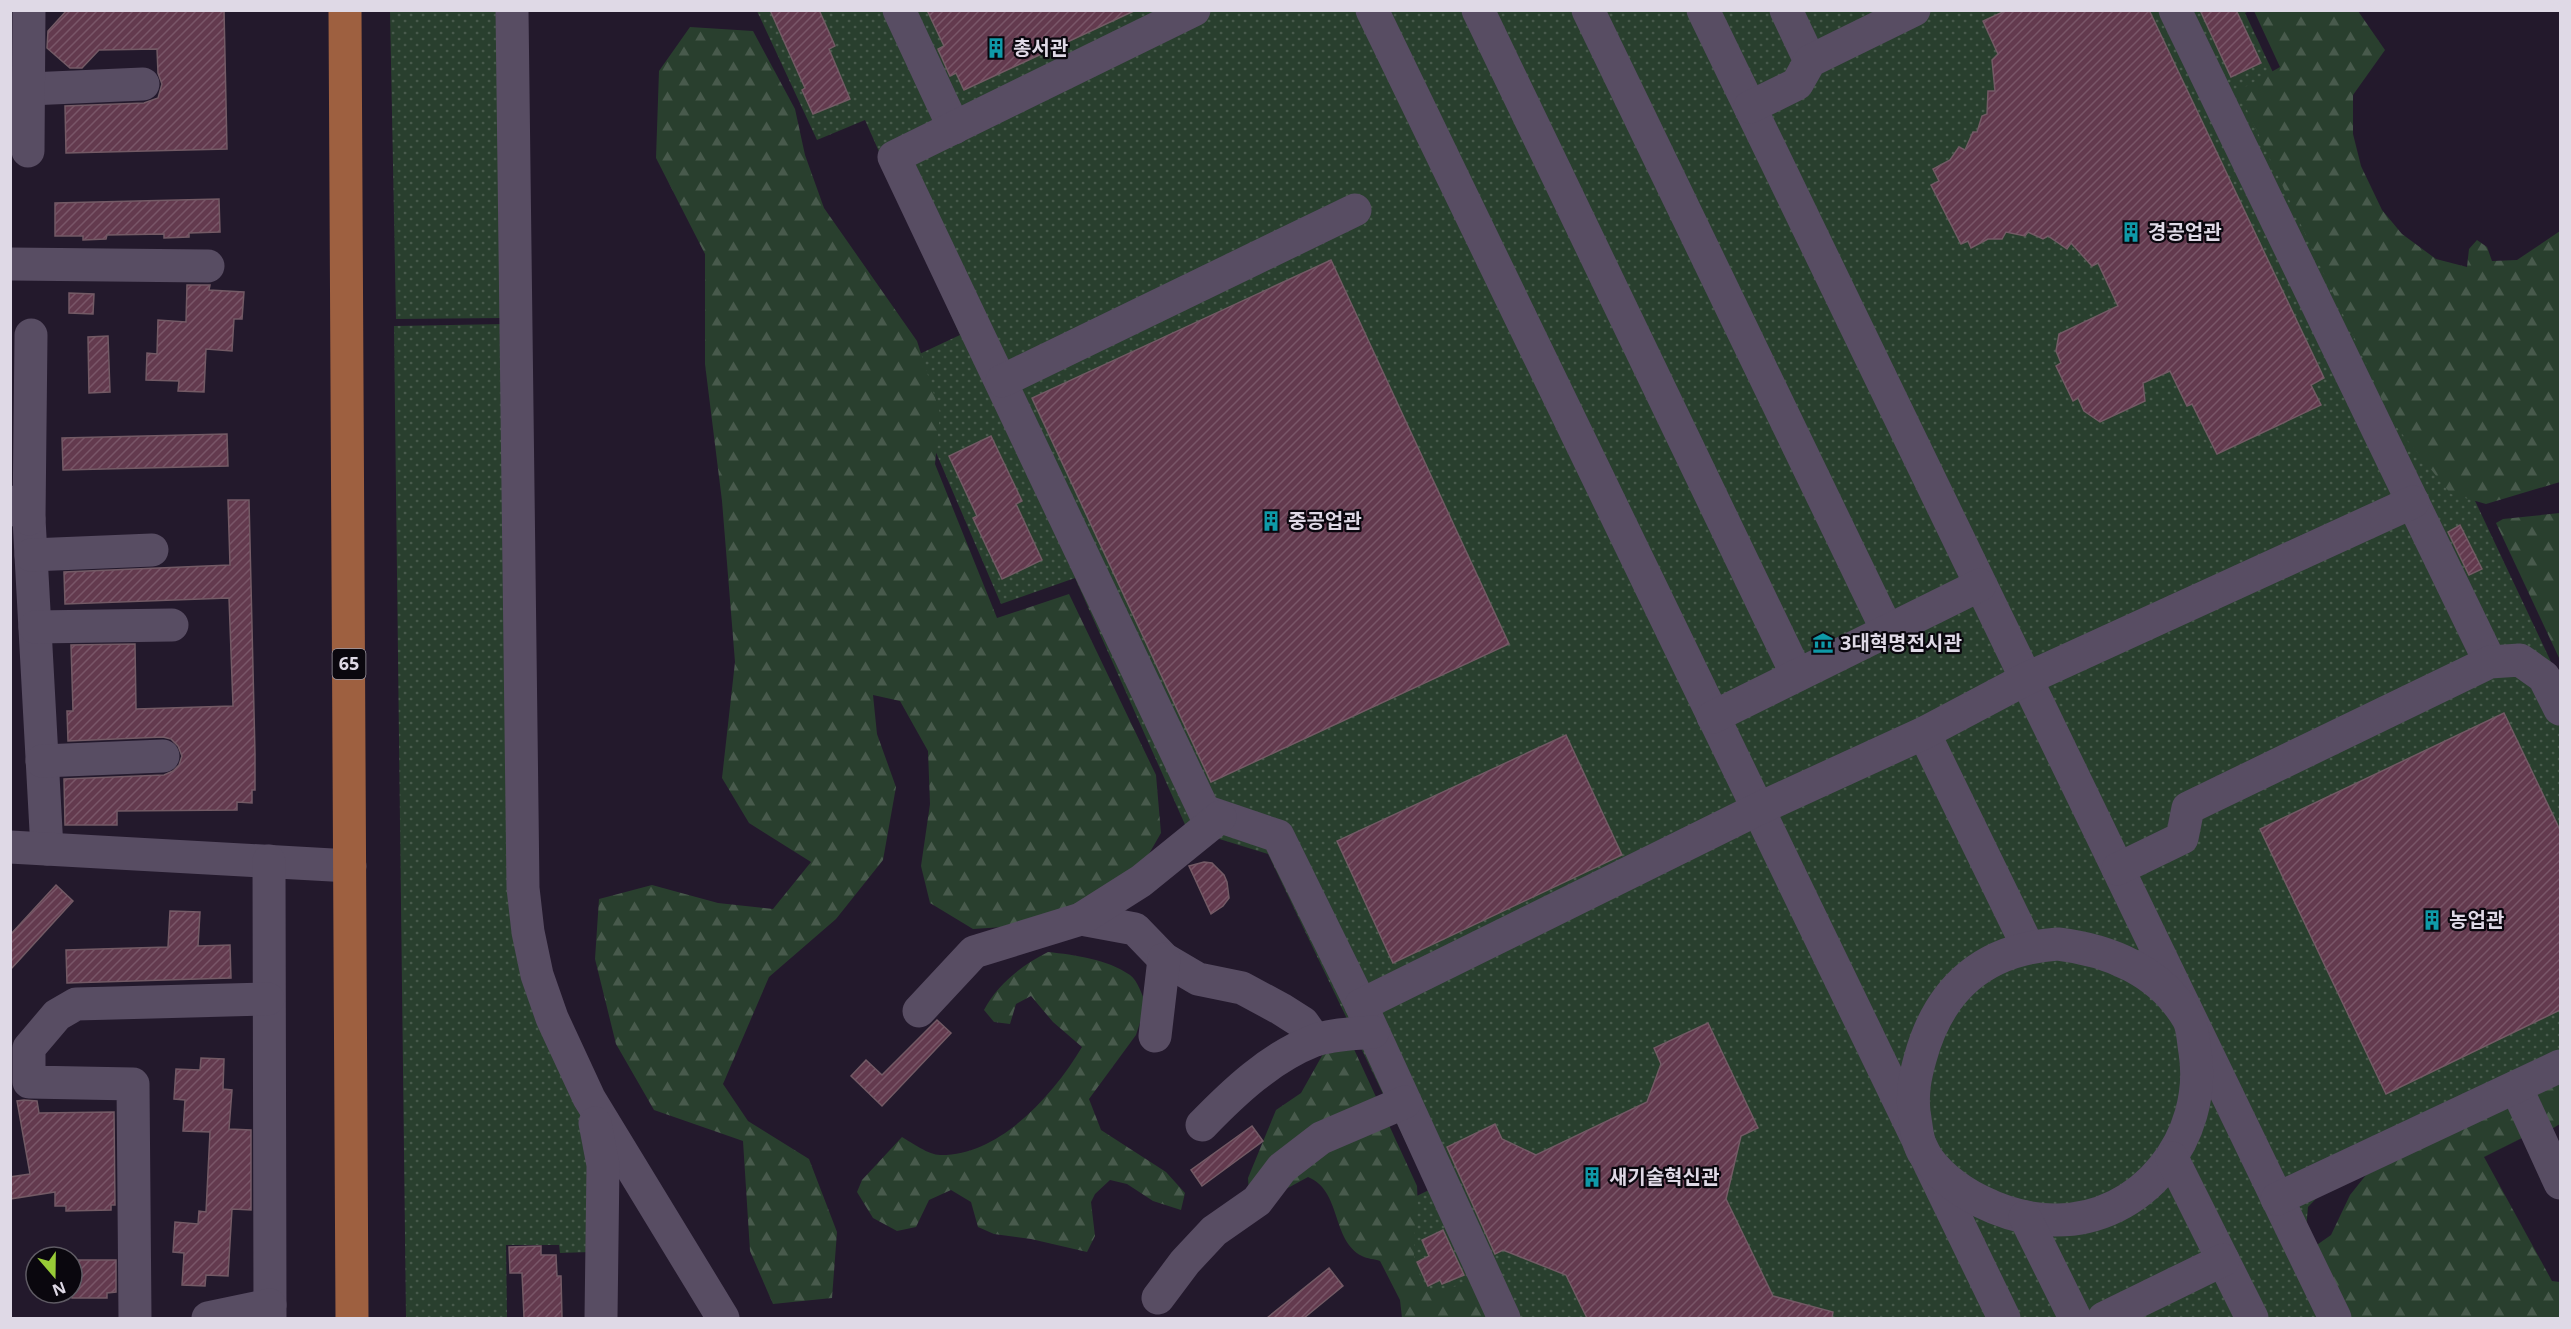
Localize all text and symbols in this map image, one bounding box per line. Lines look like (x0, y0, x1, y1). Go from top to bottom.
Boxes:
place label: 총서관 (1013, 34, 1069, 61)
building icon: 총서관 (984, 36, 1008, 60)
place label: 경공업관 (2148, 218, 2222, 245)
building icon: 경공업관 (2119, 220, 2143, 244)
place label: 중공업관 (1288, 507, 1362, 534)
building icon: 중공업관 (1259, 509, 1283, 533)
place label: 3대혁명전시관 (1840, 629, 1962, 656)
museum icon: 3대혁명전시관 (1811, 631, 1835, 655)
road number: 65 (332, 649, 366, 679)
place label: 농업관 (2449, 906, 2505, 933)
building icon: 농업관 (2420, 908, 2444, 932)
place label: 새기술혁신관 (1609, 1163, 1720, 1190)
building icon: 새기술혁신관 (1580, 1165, 1604, 1189)
north arrow (24, 1245, 84, 1305)
text: N (49, 1277, 69, 1302)

